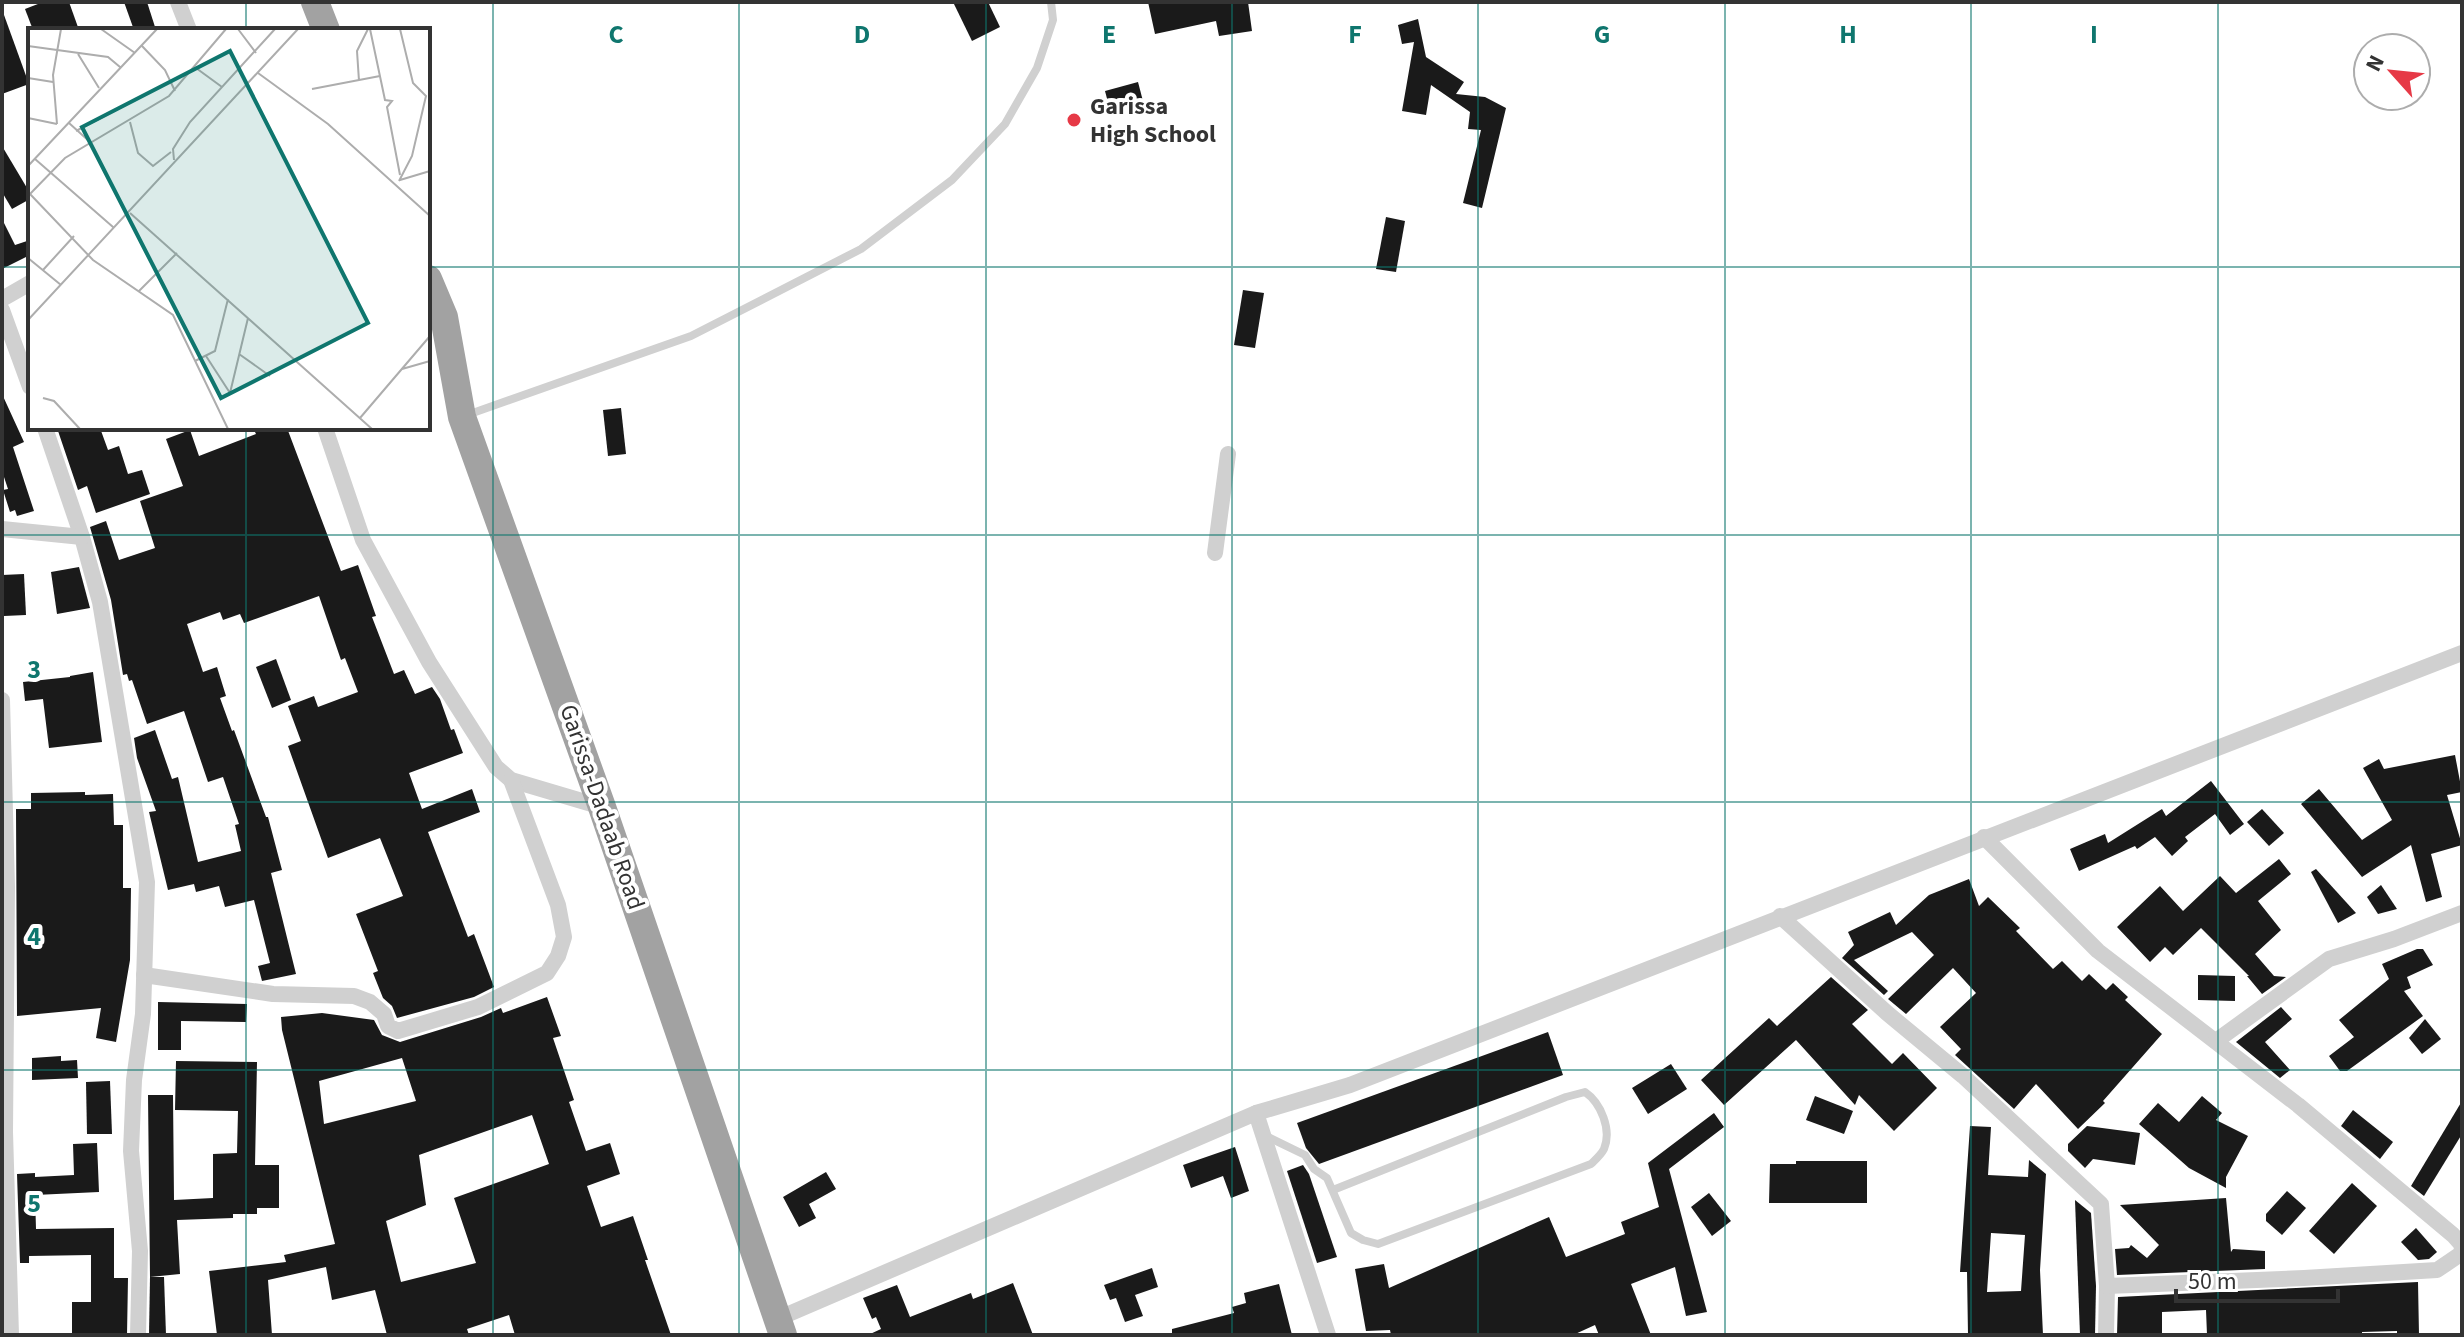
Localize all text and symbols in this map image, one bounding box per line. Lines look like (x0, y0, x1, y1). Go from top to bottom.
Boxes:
text: C (608, 16, 624, 53)
text: D (854, 16, 870, 53)
text: E (1102, 16, 1116, 53)
text: F (1348, 16, 1362, 53)
text: G (1594, 16, 1610, 53)
text: H (1839, 16, 1857, 53)
text: I (2090, 16, 2098, 53)
inset map (28, 28, 430, 430)
north arrow (2352, 32, 2432, 112)
text: N (2357, 50, 2393, 77)
place label: Garissa High School (1090, 89, 1216, 152)
marker: Garissa High School (1065, 111, 1083, 129)
text: 3 (27, 651, 41, 688)
street label: Garissa-Dadaab Road (550, 700, 654, 914)
text: 4 (27, 918, 41, 955)
text: 5 (27, 1185, 41, 1222)
scale bar (2176, 1253, 2338, 1303)
text: 50 m (2188, 1264, 2237, 1299)

